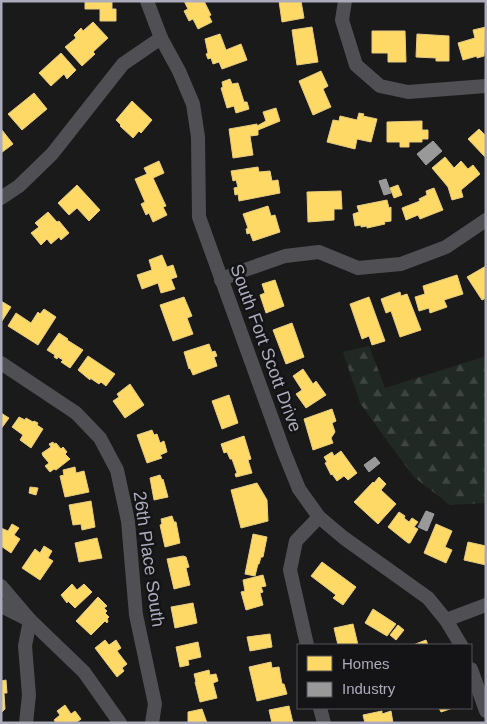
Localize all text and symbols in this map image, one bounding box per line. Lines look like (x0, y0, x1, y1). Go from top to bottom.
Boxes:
street label: South Fort Scott Drive (226, 261, 306, 435)
street label: 26th Place South (130, 490, 168, 628)
legend (297, 644, 472, 709)
text: Homes (342, 655, 390, 672)
text: Industry (342, 680, 396, 697)

